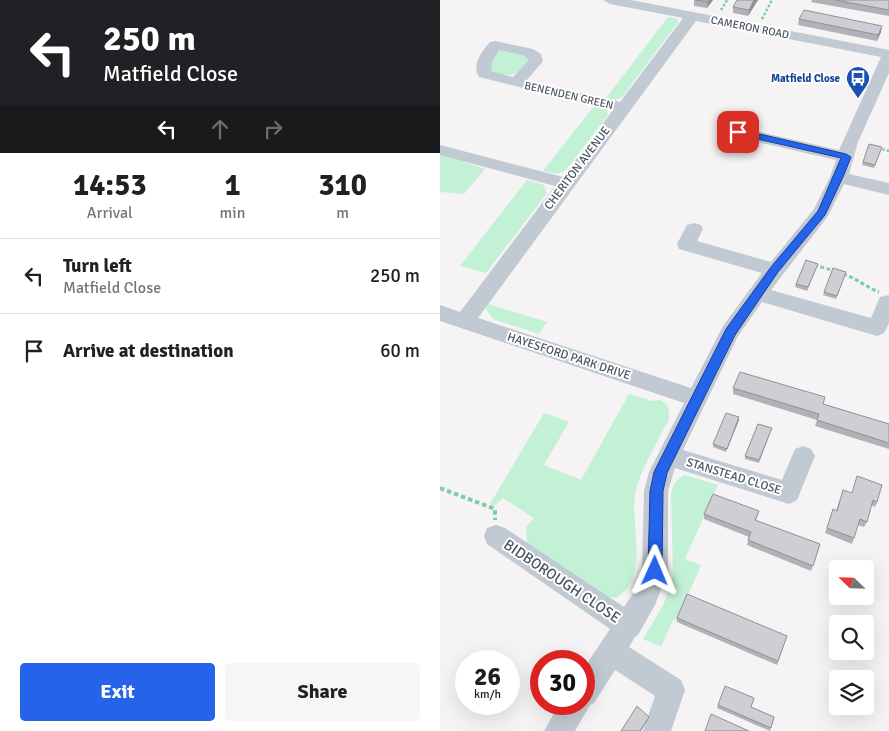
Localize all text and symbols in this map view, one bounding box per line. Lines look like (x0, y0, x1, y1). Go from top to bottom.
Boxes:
street label: CAMERON ROAD (710, 14, 790, 41)
text: 250 m (103, 17, 196, 60)
icon: left (20, 20, 85, 85)
text: Matfield Close (103, 60, 238, 87)
bus stop icon: Matfield Close (845, 65, 871, 99)
place label: Matfield Close (771, 72, 841, 85)
street label: BENENDEN GREEN (523, 79, 615, 112)
pin (717, 111, 759, 153)
icon: left (153, 115, 181, 143)
icon: ahead (206, 115, 234, 143)
icon: right (259, 115, 287, 143)
icon: arrive (724, 118, 752, 146)
street label: CHERITON AVENUE (541, 123, 614, 213)
text: 14:53 (73, 167, 147, 204)
text: 1 (224, 167, 241, 204)
text: 310 (318, 167, 367, 204)
text: Arrival (87, 203, 133, 223)
text: min (220, 203, 245, 223)
text: m (336, 203, 349, 223)
text: Turn left (63, 254, 132, 278)
icon: left (20, 262, 48, 290)
text: 250 m (370, 264, 420, 288)
text: Matfield Close (63, 278, 161, 298)
street label: HAYESFORD PARK DRIVE (505, 329, 633, 384)
icon: arrive (20, 337, 48, 365)
text: Arrive at destination (63, 339, 234, 363)
text: 60 m (380, 339, 420, 363)
street label: STANSTEAD CLOSE (685, 455, 783, 498)
street label: BIDBOROUGH CLOSE (500, 535, 624, 627)
position arrow (628, 544, 680, 596)
north arrow (829, 560, 874, 605)
map controls (829, 560, 874, 715)
button: search (829, 615, 874, 660)
speed limit sign: 30 (530, 650, 595, 715)
text: 26 (474, 661, 501, 692)
button: Exit (20, 663, 215, 721)
button: Share (225, 663, 420, 721)
button: layers (829, 670, 874, 715)
text: km/h (474, 687, 501, 702)

